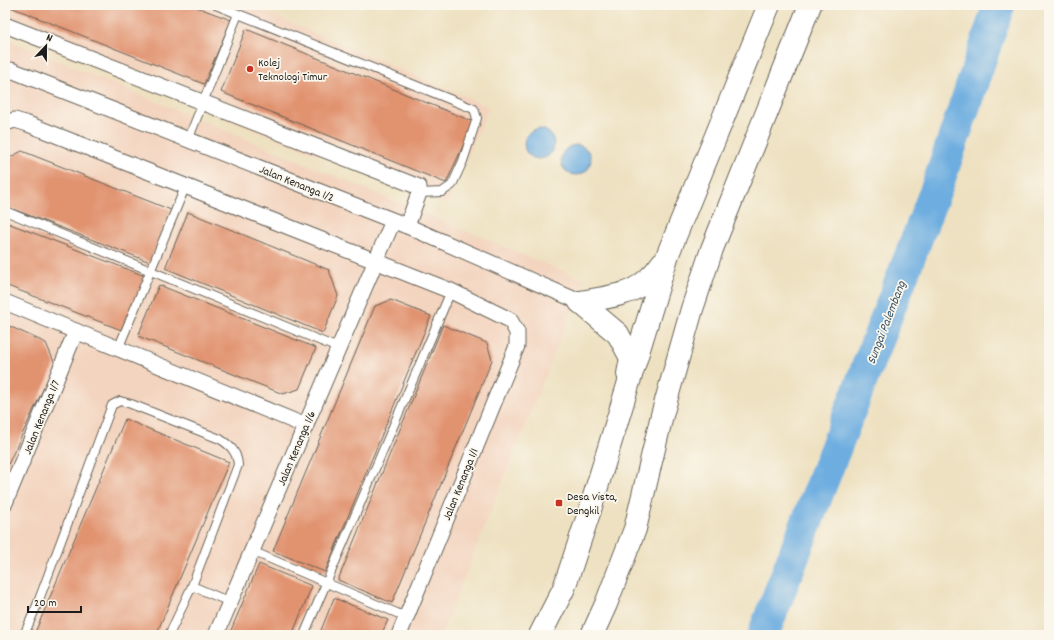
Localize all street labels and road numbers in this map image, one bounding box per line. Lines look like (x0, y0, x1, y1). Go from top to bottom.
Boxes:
street label: Jalan Kenanga 1/2 (257, 162, 336, 207)
street label: Jalan Kenanga 1/7 (20, 378, 65, 457)
street label: Jalan Kenanga 1/6 (274, 408, 321, 489)
street label: Jalan Kenanga 1/1 (439, 446, 484, 523)

